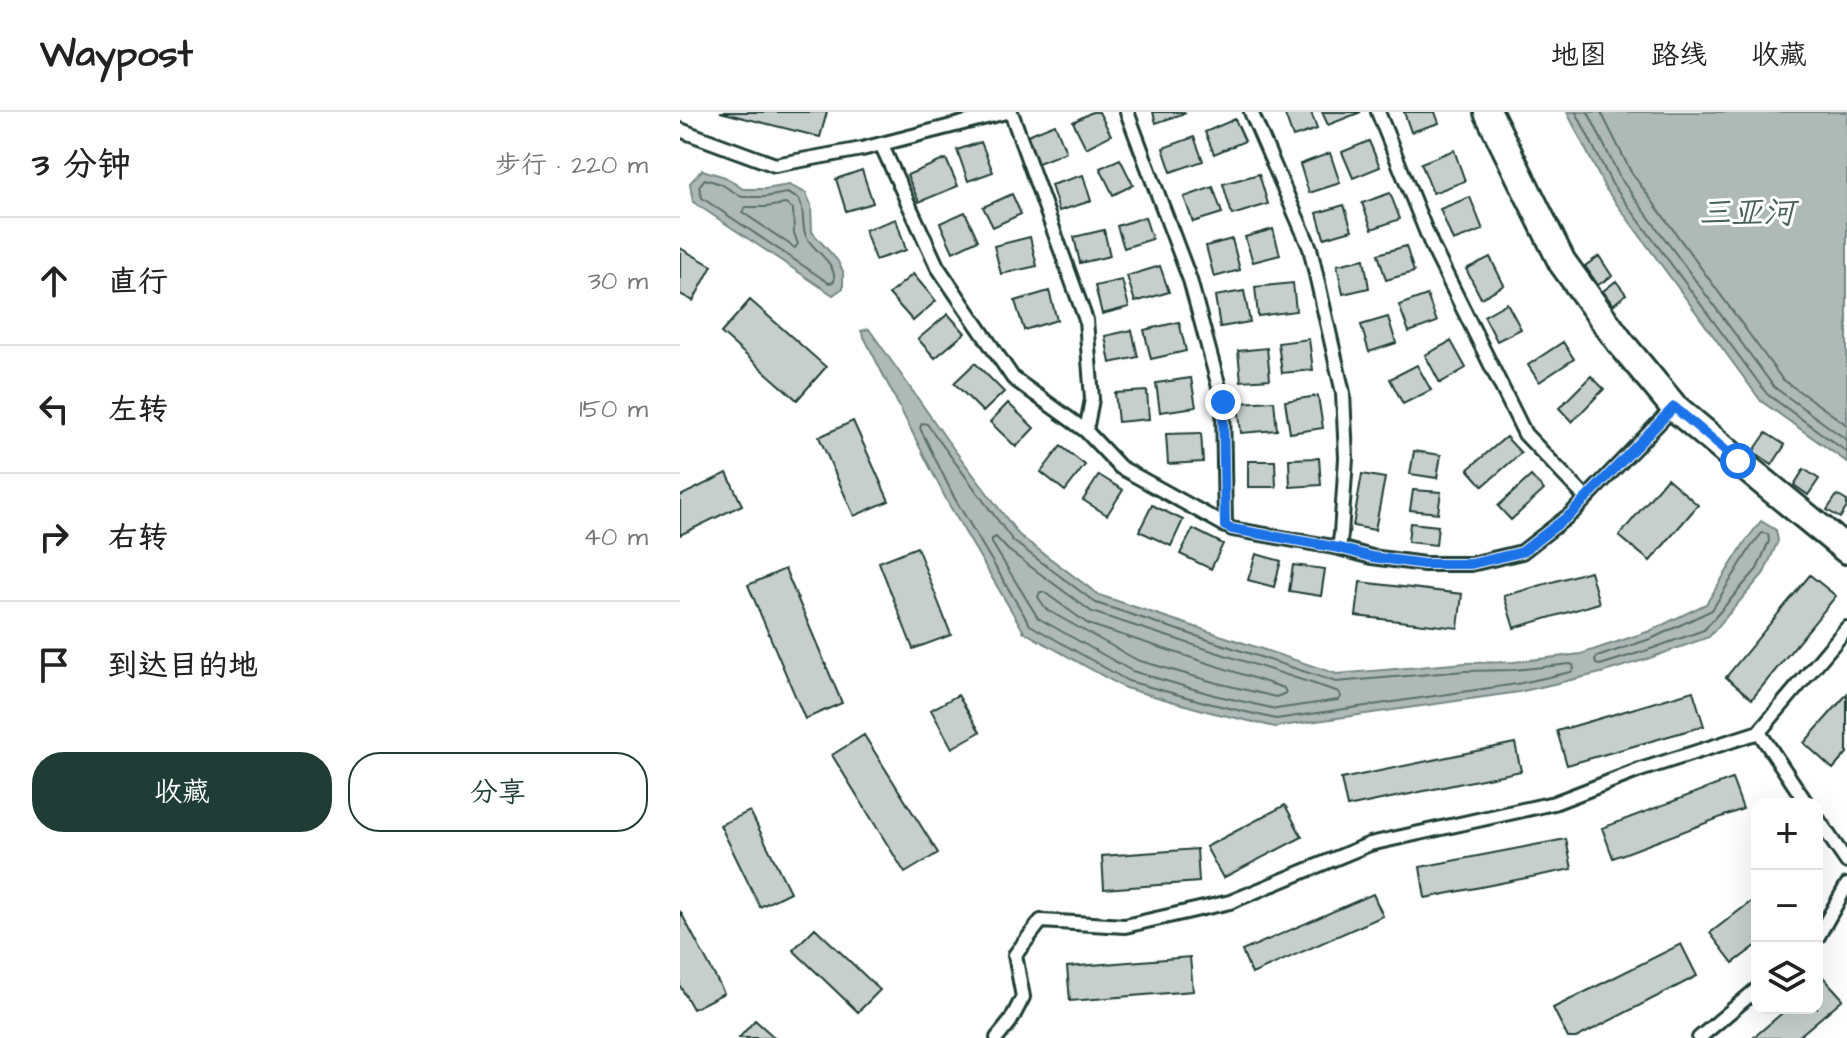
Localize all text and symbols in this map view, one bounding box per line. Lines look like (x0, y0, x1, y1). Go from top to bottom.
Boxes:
text: Waypost (40, 29, 193, 81)
text: 地图 (1551, 36, 1607, 75)
text: 路线 (1651, 36, 1707, 75)
text: 收藏 (1751, 36, 1807, 75)
text: 3 分钟 (32, 141, 131, 189)
text: 步行 · 220 m (495, 147, 648, 183)
water label: 三亚河 (1699, 191, 1800, 236)
icon: ahead (32, 259, 76, 303)
text: 直行 (108, 261, 168, 303)
text: 30 m (588, 263, 648, 299)
route end (1205, 384, 1241, 420)
icon: left (32, 387, 76, 431)
text: 左转 (108, 389, 168, 431)
text: 150 m (579, 391, 648, 427)
route start (1720, 443, 1756, 479)
icon: right (32, 515, 76, 559)
text: 右转 (108, 517, 168, 559)
text: 40 m (583, 519, 648, 555)
icon: arrive (32, 643, 76, 687)
text: 到达目的地 (108, 645, 258, 687)
button: 收藏 (32, 752, 332, 832)
button: 分享 (348, 752, 648, 832)
map controls (1751, 798, 1823, 1014)
button: + (1751, 798, 1823, 870)
button: − (1751, 870, 1823, 942)
button: layers (1751, 942, 1823, 1014)

